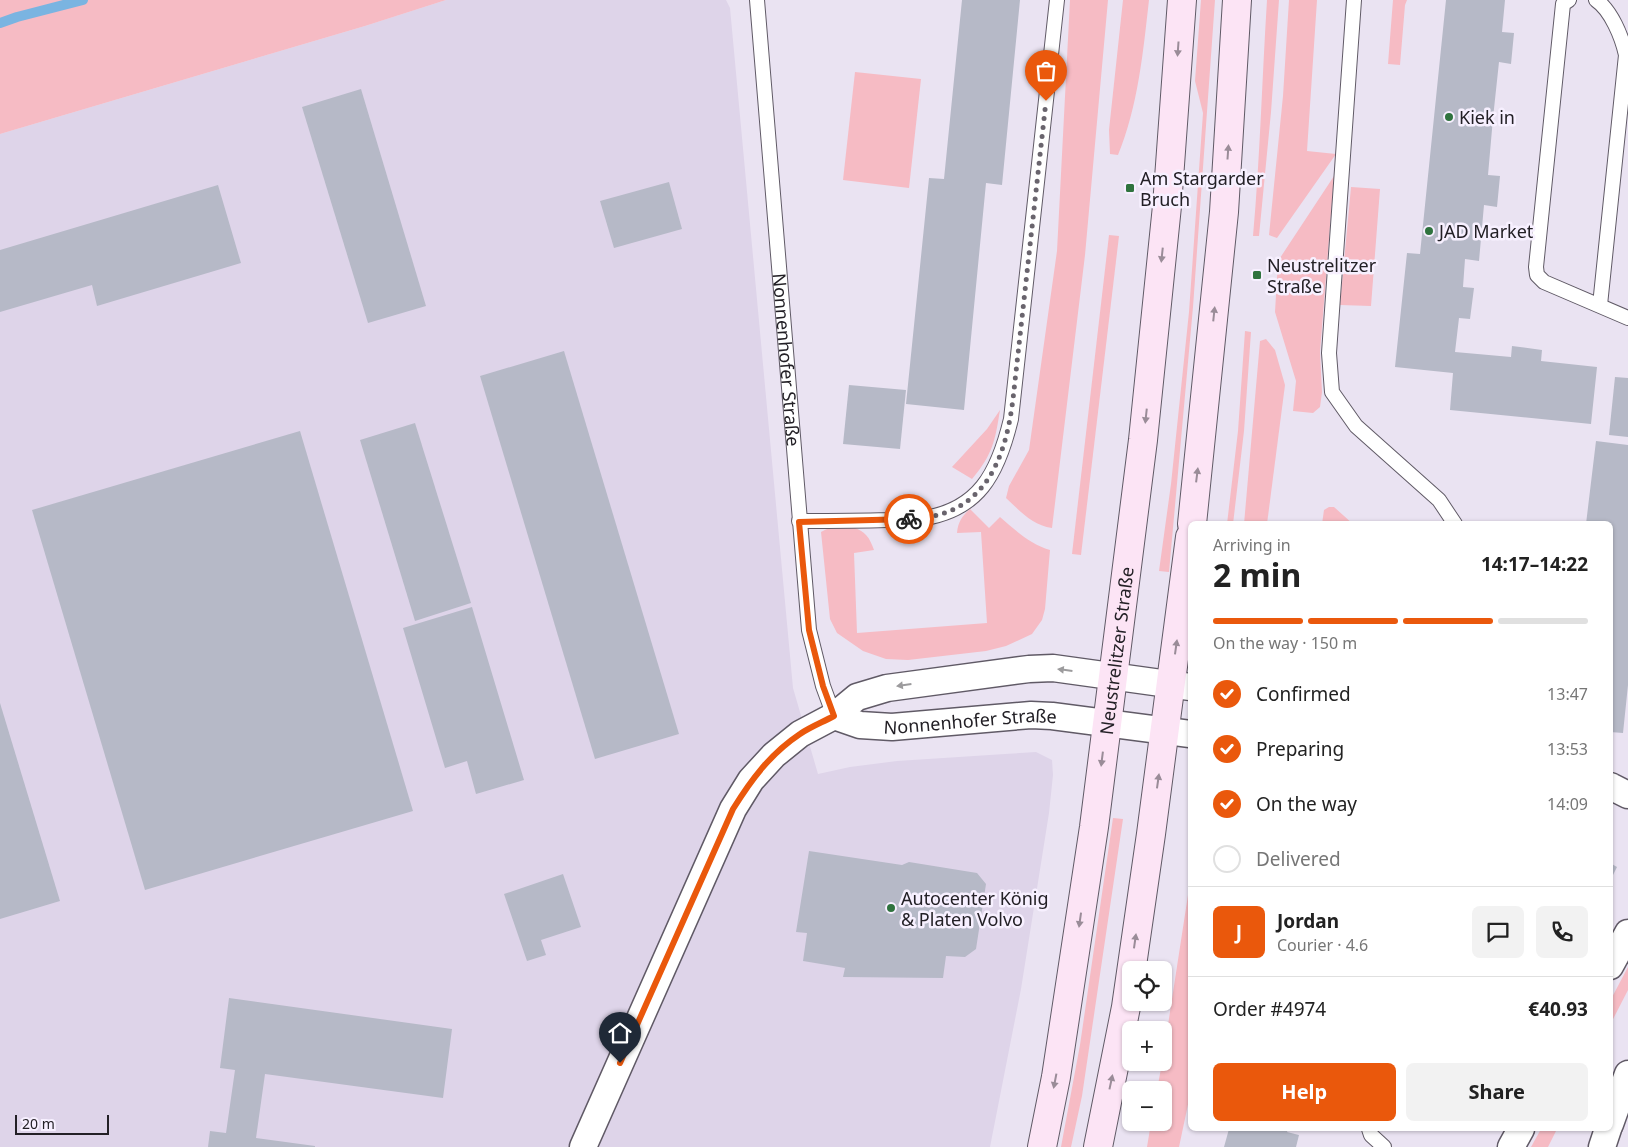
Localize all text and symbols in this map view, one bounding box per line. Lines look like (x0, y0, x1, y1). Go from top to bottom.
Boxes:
one-way arrow (1174, 41, 1182, 57)
pin (1025, 50, 1067, 101)
icon: bag (1032, 57, 1060, 85)
place label: Kiek in (1459, 105, 1515, 129)
marker: Kiek in (1443, 111, 1455, 123)
one-way arrow (1224, 144, 1232, 160)
place label: Am Stargarder Bruch (1140, 166, 1264, 211)
marker: Am Stargarder Bruch (1124, 182, 1136, 194)
place label: JAD Market (1437, 219, 1534, 243)
marker: JAD Market (1423, 225, 1435, 237)
one-way arrow (1158, 247, 1166, 263)
place label: Neustrelitzer Straße (1267, 253, 1377, 298)
marker: Neustrelitzer Straße (1251, 269, 1263, 281)
street label: Nonnenhofer Straße (768, 272, 806, 447)
one-way arrow (1210, 305, 1218, 321)
one-way arrow (1142, 409, 1150, 425)
one-way arrow (1193, 467, 1201, 483)
courier (884, 494, 934, 544)
icon: bike (895, 505, 923, 533)
text: Arriving in (1213, 534, 1291, 556)
text: 14:17–14:22 (1481, 551, 1588, 577)
text: 2 min (1213, 553, 1301, 596)
street label: Neustrelitzer Straße (1094, 565, 1139, 736)
text: On the way · 150 m (1213, 632, 1357, 654)
one-way arrow (1172, 639, 1180, 655)
one-way arrow (1057, 666, 1073, 674)
icon: check (1213, 680, 1241, 708)
text: Confirmed (1256, 681, 1351, 707)
one-way arrow (895, 682, 911, 690)
text: 13:47 (1547, 683, 1588, 705)
street label: Nonnenhofer Straße (883, 703, 1057, 739)
icon: check (1213, 735, 1241, 763)
text: Preparing (1256, 736, 1344, 762)
text: 13:53 (1547, 738, 1588, 760)
one-way arrow (1098, 751, 1106, 767)
one-way arrow (1154, 772, 1162, 788)
icon: check (1213, 790, 1241, 818)
text: On the way (1256, 791, 1357, 817)
text: 14:09 (1547, 793, 1588, 815)
text: Delivered (1256, 846, 1341, 872)
place label: Autocenter König & Platen Volvo (901, 886, 1049, 931)
marker: Autocenter König & Platen Volvo (885, 902, 897, 914)
button: chat (1472, 906, 1524, 958)
button: phone (1536, 906, 1588, 958)
text: Jordan (1277, 908, 1339, 934)
one-way arrow (1075, 912, 1083, 928)
text: J (1236, 919, 1242, 945)
one-way arrow (1132, 933, 1140, 949)
text: Courier · 4.6 (1277, 934, 1368, 956)
map controls (1122, 961, 1172, 1131)
button: locate (1122, 961, 1172, 1011)
text: Order #4974 (1213, 996, 1326, 1022)
text: €40.93 (1528, 996, 1588, 1022)
pin (599, 1012, 641, 1063)
icon: home (606, 1019, 634, 1047)
button: + (1122, 1021, 1172, 1071)
button: Help (1213, 1063, 1396, 1121)
button: Share (1406, 1063, 1588, 1121)
one-way arrow (1051, 1073, 1059, 1089)
one-way arrow (1108, 1074, 1116, 1090)
button: − (1122, 1081, 1172, 1131)
scale bar (15, 1112, 109, 1135)
text: 20 m (22, 1114, 55, 1133)

